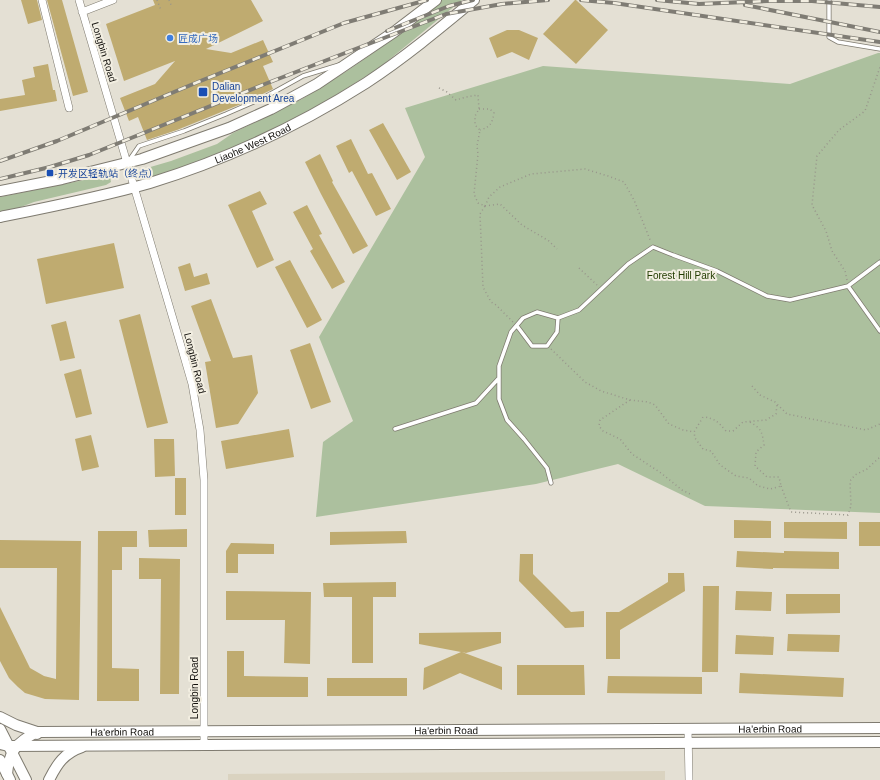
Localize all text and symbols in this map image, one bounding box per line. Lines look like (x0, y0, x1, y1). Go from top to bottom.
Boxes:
street label: Longbin Road (90, 21, 118, 83)
marker: 匠成广场 (165, 33, 175, 43)
place label: 匠成广场 (178, 33, 218, 44)
place label: Dalian Development Area (212, 81, 295, 104)
marker: Dalian Development Area (197, 86, 209, 98)
street label: Liaohe West Road (213, 121, 292, 165)
marker: 开发区轻轨站（终点） (45, 168, 55, 178)
place label: 开发区轻轨站（终点） (58, 168, 158, 179)
park label: Forest Hill Park (647, 270, 716, 281)
street label: Longbin Road (182, 331, 208, 395)
street label: Longbin Road (189, 657, 200, 719)
street label: Ha'erbin Road (738, 723, 802, 734)
street label: Ha'erbin Road (414, 724, 478, 736)
street label: Ha'erbin Road (90, 726, 154, 737)

